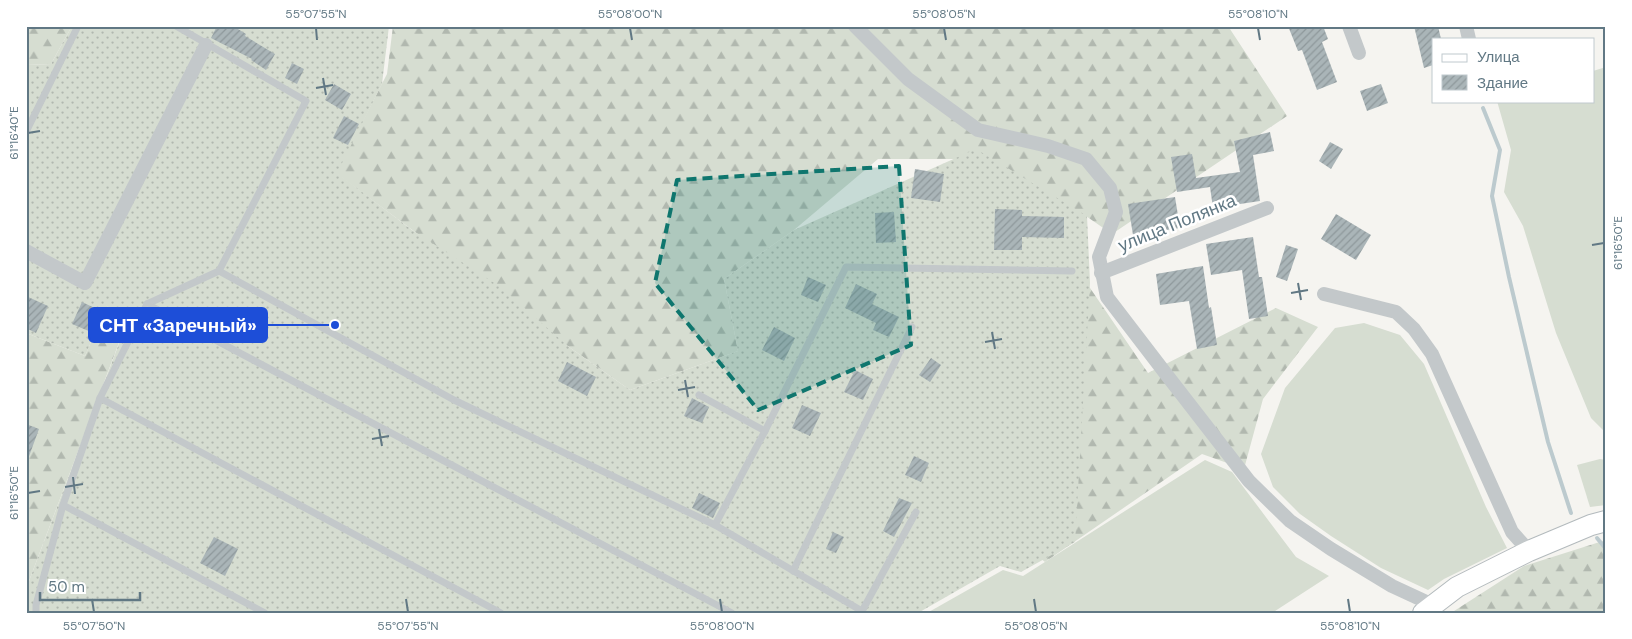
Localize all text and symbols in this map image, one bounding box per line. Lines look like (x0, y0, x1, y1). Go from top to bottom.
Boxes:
text: 55°07'55"N (285, 6, 347, 22)
text: 55°08'00"N (598, 6, 662, 22)
text: 55°08'05"N (912, 6, 976, 22)
text: 55°08'10"N (1228, 6, 1288, 22)
legend (1432, 38, 1594, 102)
text: Улица (1477, 47, 1520, 67)
text: Здание (1477, 73, 1528, 93)
text: 61°16'40"E (6, 106, 22, 160)
street label: улица Полянка (1114, 188, 1240, 258)
text: 61°16'50"E (1610, 216, 1626, 270)
callout: СНТ «Заречный» (89, 308, 267, 342)
text: СНТ «Заречный» (99, 313, 257, 338)
text: 61°16'50"E (6, 466, 22, 520)
scale bar (40, 569, 140, 601)
text: 50 m (48, 577, 85, 597)
text: 55°07'50"N (63, 618, 125, 634)
text: 55°07'55"N (377, 618, 439, 634)
text: 55°08'00"N (690, 618, 754, 634)
text: 55°08'05"N (1004, 618, 1068, 634)
text: 55°08'10"N (1320, 618, 1380, 634)

